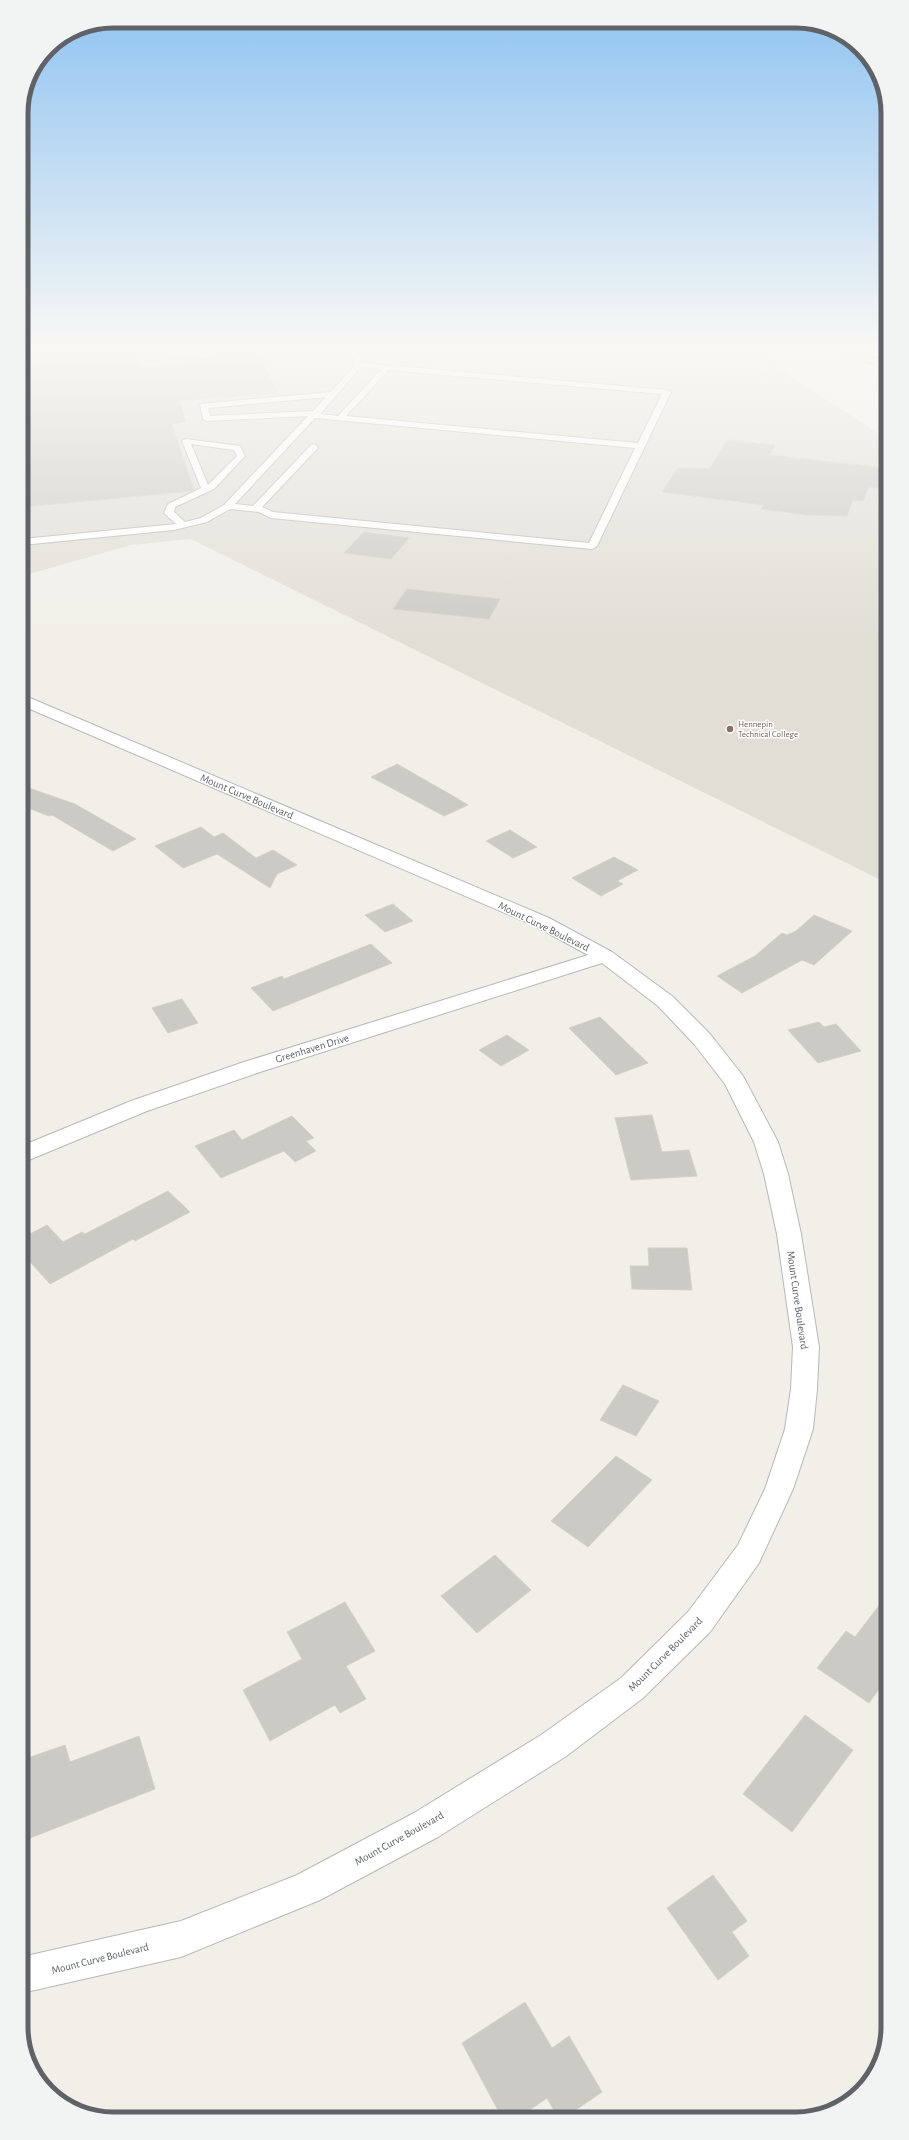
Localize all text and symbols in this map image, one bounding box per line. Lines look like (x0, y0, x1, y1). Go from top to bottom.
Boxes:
place label: Hennepin Technical College (738, 720, 798, 739)
marker: Hennepin Technical College (725, 724, 735, 734)
street label: Mount Curve Boulevard (199, 772, 295, 821)
street label: Mount Curve Boulevard (497, 900, 591, 953)
street label: Greenhaven Drive (274, 1032, 350, 1065)
street label: Mount Curve Boulevard (785, 1250, 810, 1351)
street label: Mount Curve Boulevard (626, 1615, 705, 1694)
street label: Mount Curve Boulevard (353, 1809, 446, 1867)
street label: Mount Curve Boulevard (50, 1941, 150, 1976)

